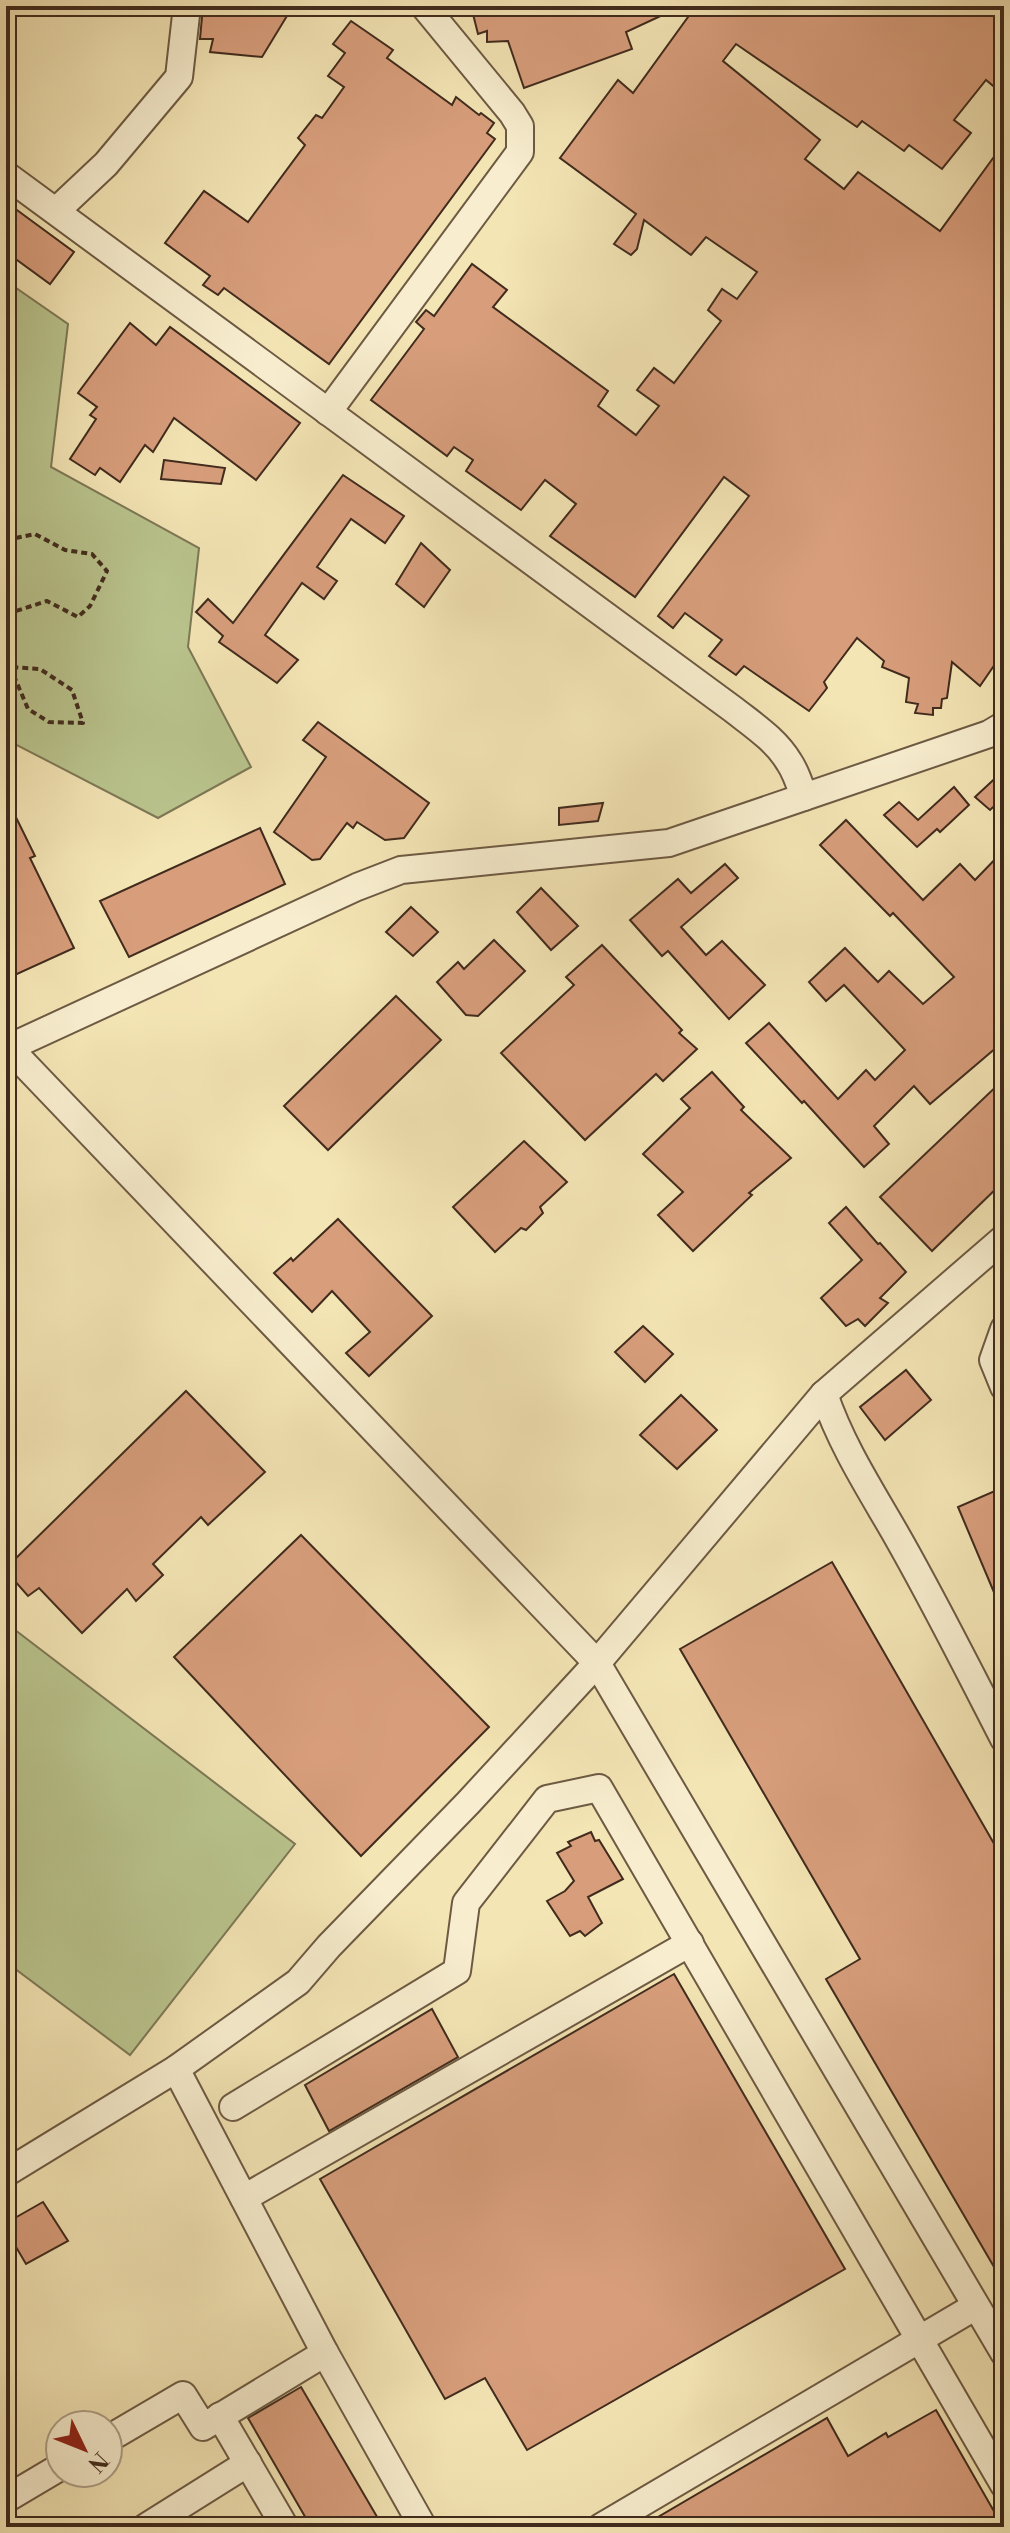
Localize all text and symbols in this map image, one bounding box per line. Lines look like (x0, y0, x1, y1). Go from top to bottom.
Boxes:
north arrow (44, 2409, 124, 2489)
text: N (81, 2446, 113, 2478)

